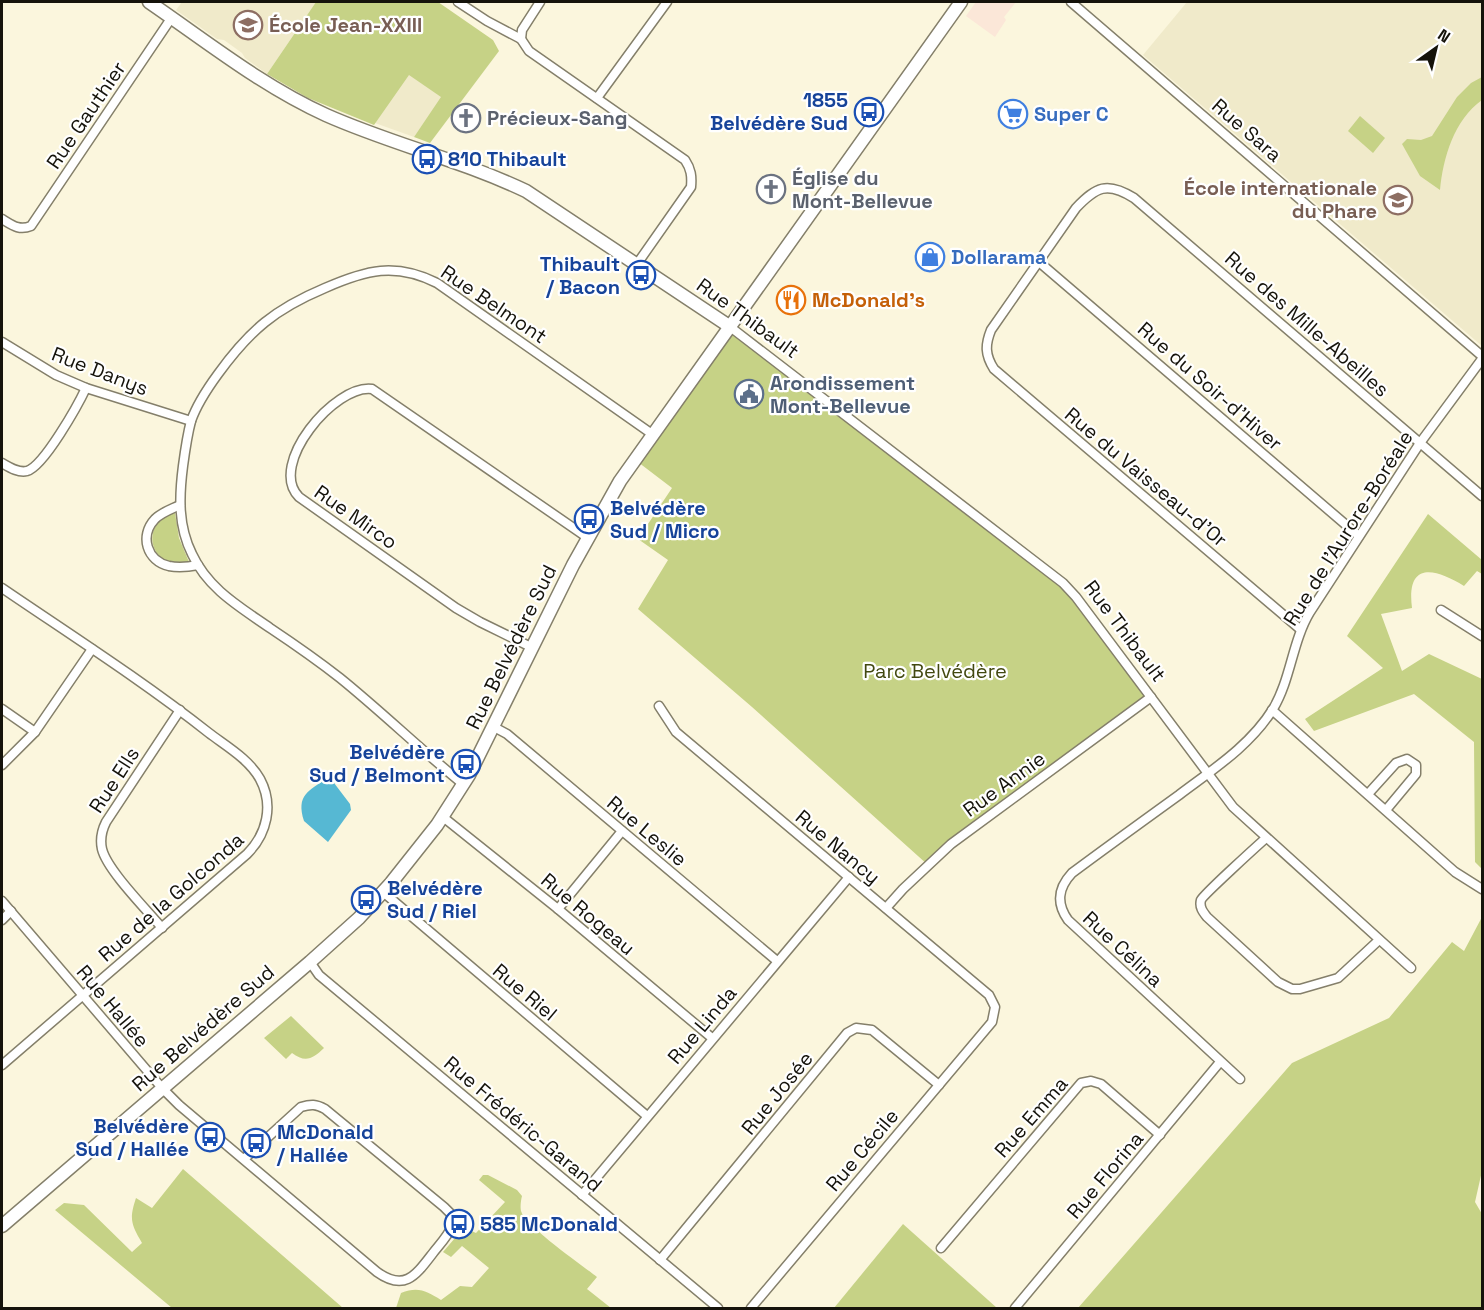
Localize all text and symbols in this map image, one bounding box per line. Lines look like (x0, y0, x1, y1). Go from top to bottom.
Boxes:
school or university icon: École Jean-XXIII (232, 9, 264, 41)
place label: École Jean-XXIII (269, 12, 422, 38)
north arrow (1406, 18, 1466, 78)
text: N (1434, 24, 1454, 48)
street label: Rue Gauthier (40, 56, 132, 174)
place label: 1855 Belvédère Sud (710, 87, 848, 136)
street label: Rue Sara (1207, 93, 1287, 167)
bus stop icon: 1855 Belvédère Sud (853, 96, 885, 128)
supermarket icon: Super C (997, 98, 1029, 130)
place label: Super C (1034, 101, 1109, 127)
church icon: Précieux-Sang (450, 102, 482, 134)
place label: Précieux-Sang (487, 105, 628, 131)
bus stop icon: 810 Thibault (411, 143, 443, 175)
place label: 810 Thibault (448, 146, 567, 172)
place label: Église du Mont-Bellevue (792, 165, 933, 214)
church icon: Église du Mont-Bellevue (755, 173, 787, 205)
place label: École internationale du Phare (1184, 175, 1377, 224)
school or university icon: École internationale du Phare (1382, 184, 1414, 216)
shop icon: Dollarama (914, 241, 946, 273)
place label: Dollarama (951, 244, 1047, 270)
street label: Rue des Mille-Abeilles (1219, 246, 1395, 402)
place label: Thibault / Bacon (540, 251, 620, 300)
street label: Rue Belmont (436, 259, 552, 349)
bus stop icon: Thibault / Bacon (625, 259, 657, 291)
street label: Rue Thibault (692, 272, 804, 364)
restaurant icon: McDonald's (775, 284, 807, 316)
place label: McDonald's (812, 287, 925, 313)
street label: Rue du Soir-d'Hiver (1132, 316, 1288, 456)
street label: Rue Danys (48, 341, 152, 401)
place label: Arondissement Mont-Bellevue (770, 370, 915, 419)
public building icon: Arondissement Mont-Bellevue (733, 378, 765, 410)
street label: Rue du Vaisseau-d'Or (1059, 401, 1233, 553)
street label: Rue de l'Aurore-Boréale (1277, 426, 1419, 630)
street label: Rue Mirco (309, 479, 403, 555)
place label: Belvédère Sud / Micro (610, 495, 720, 544)
bus stop icon: Belvédère Sud / Micro (573, 503, 605, 535)
street label: Rue Belvédère Sud (460, 560, 562, 734)
street label: Rue Thibault (1078, 575, 1172, 687)
park label: Parc Belvédère (863, 658, 1007, 684)
place label: Belvédère Sud / Belmont (309, 739, 445, 788)
street label: Rue Ells (83, 742, 145, 818)
street label: Rue Annie (958, 745, 1050, 823)
bus stop icon: Belvédère Sud / Belmont (450, 748, 482, 780)
street label: Rue Leslie (602, 790, 692, 872)
street label: Rue Nancy (790, 804, 886, 890)
street label: Rue de la Golconda (93, 827, 249, 967)
street label: Rue Rogeau (536, 867, 640, 961)
place label: Belvédère Sud / Riel (387, 875, 483, 924)
bus stop icon: Belvédère Sud / Riel (350, 884, 382, 916)
street label: Rue Célina (1078, 905, 1168, 993)
street label: Rue Riel (487, 958, 563, 1026)
street label: Rue Hallée (71, 959, 155, 1053)
street label: Rue Belvédère Sud (126, 959, 280, 1097)
street label: Rue Linda (662, 981, 742, 1069)
street label: Rue Josée (735, 1046, 819, 1140)
street label: Rue Frédéric-Garand (439, 1050, 607, 1198)
street label: Rue Emma (989, 1071, 1073, 1163)
street label: Rue Cécile (820, 1103, 904, 1197)
place label: Belvédère Sud / Hallée (75, 1113, 189, 1162)
place label: McDonald / Hallée (276, 1119, 374, 1168)
bus stop icon: Belvédère Sud / Hallée (194, 1121, 226, 1153)
street label: Rue Florina (1061, 1126, 1149, 1224)
bus stop icon: McDonald / Hallée (240, 1127, 272, 1159)
bus stop icon: 585 McDonald (443, 1208, 475, 1240)
place label: 585 McDonald (480, 1211, 618, 1237)

